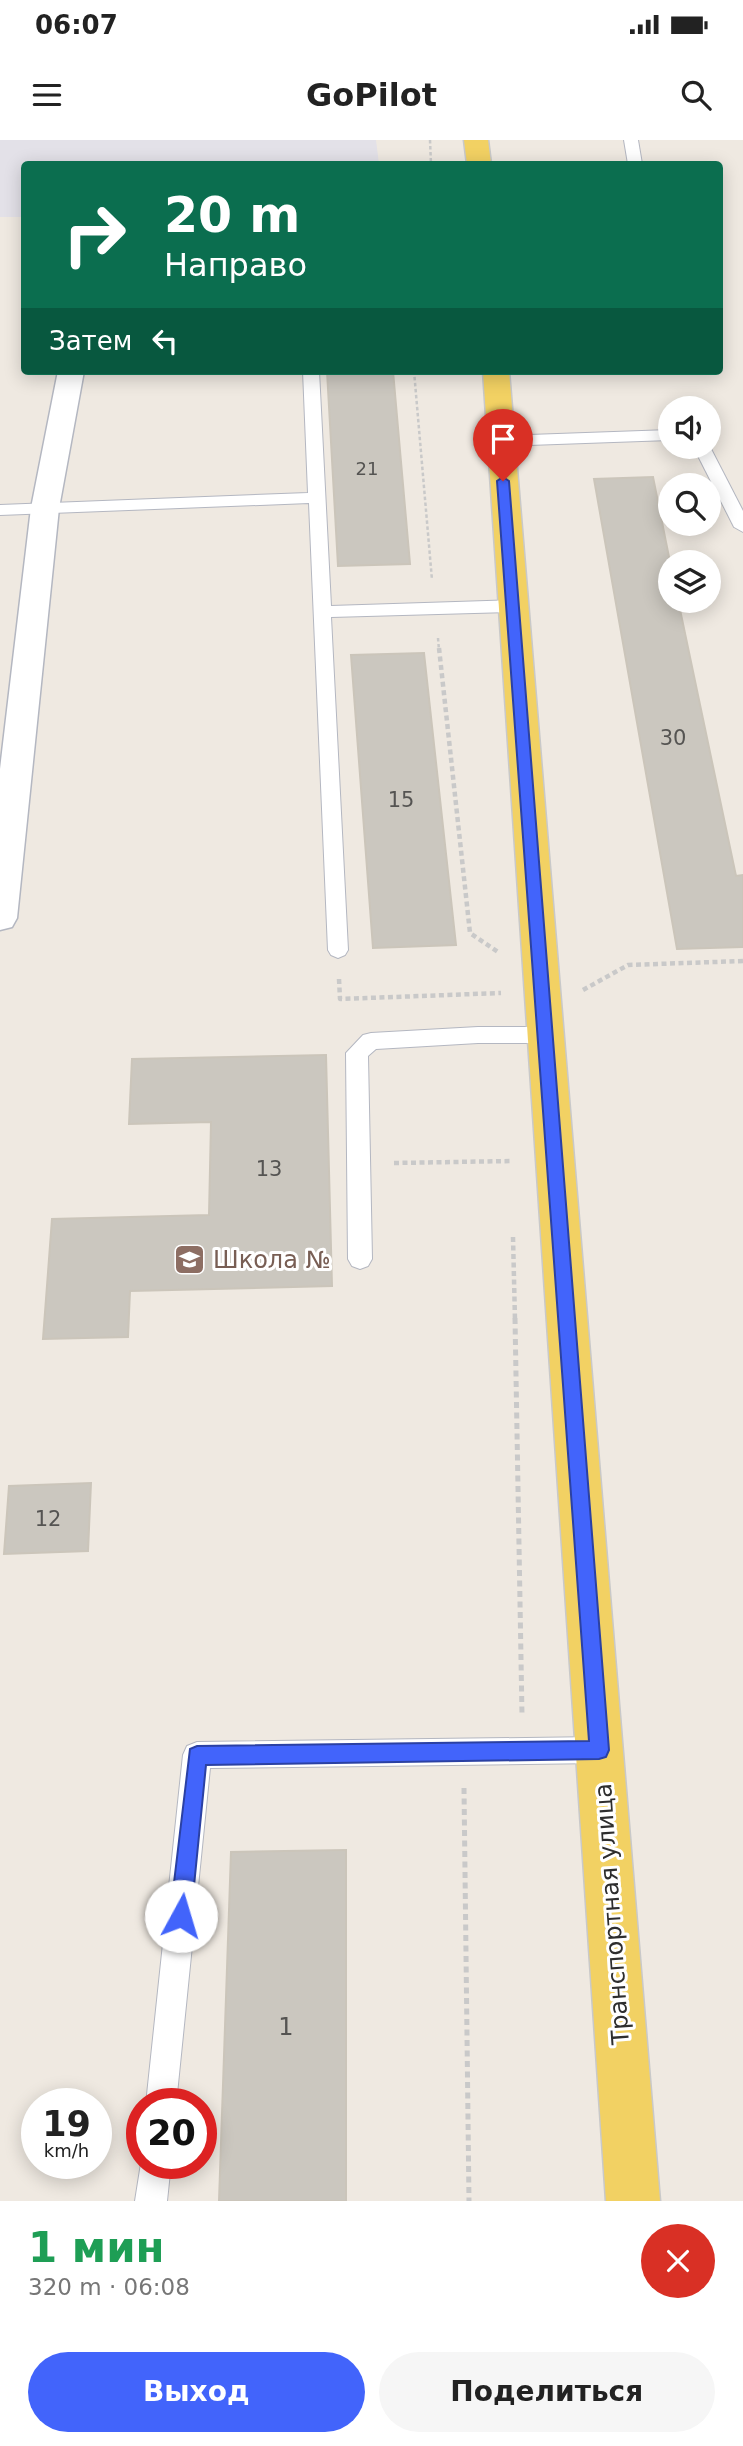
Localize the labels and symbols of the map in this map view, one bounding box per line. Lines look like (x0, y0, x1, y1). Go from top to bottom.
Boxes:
pin (473, 409, 533, 481)
house number: 21 (356, 458, 378, 479)
house number: 30 (660, 726, 686, 750)
house number: 15 (388, 788, 414, 812)
house number: 13 (256, 1157, 282, 1181)
school or university icon: Школа № (173, 1243, 207, 1277)
place label: Школа № (213, 1246, 330, 1274)
house number: 12 (35, 1507, 61, 1531)
street label: Транспортная улица (589, 1782, 635, 2047)
position arrow (144, 1879, 218, 1953)
house number: 1 (278, 2013, 294, 2041)
speed limit sign: 20 (126, 2088, 217, 2179)

